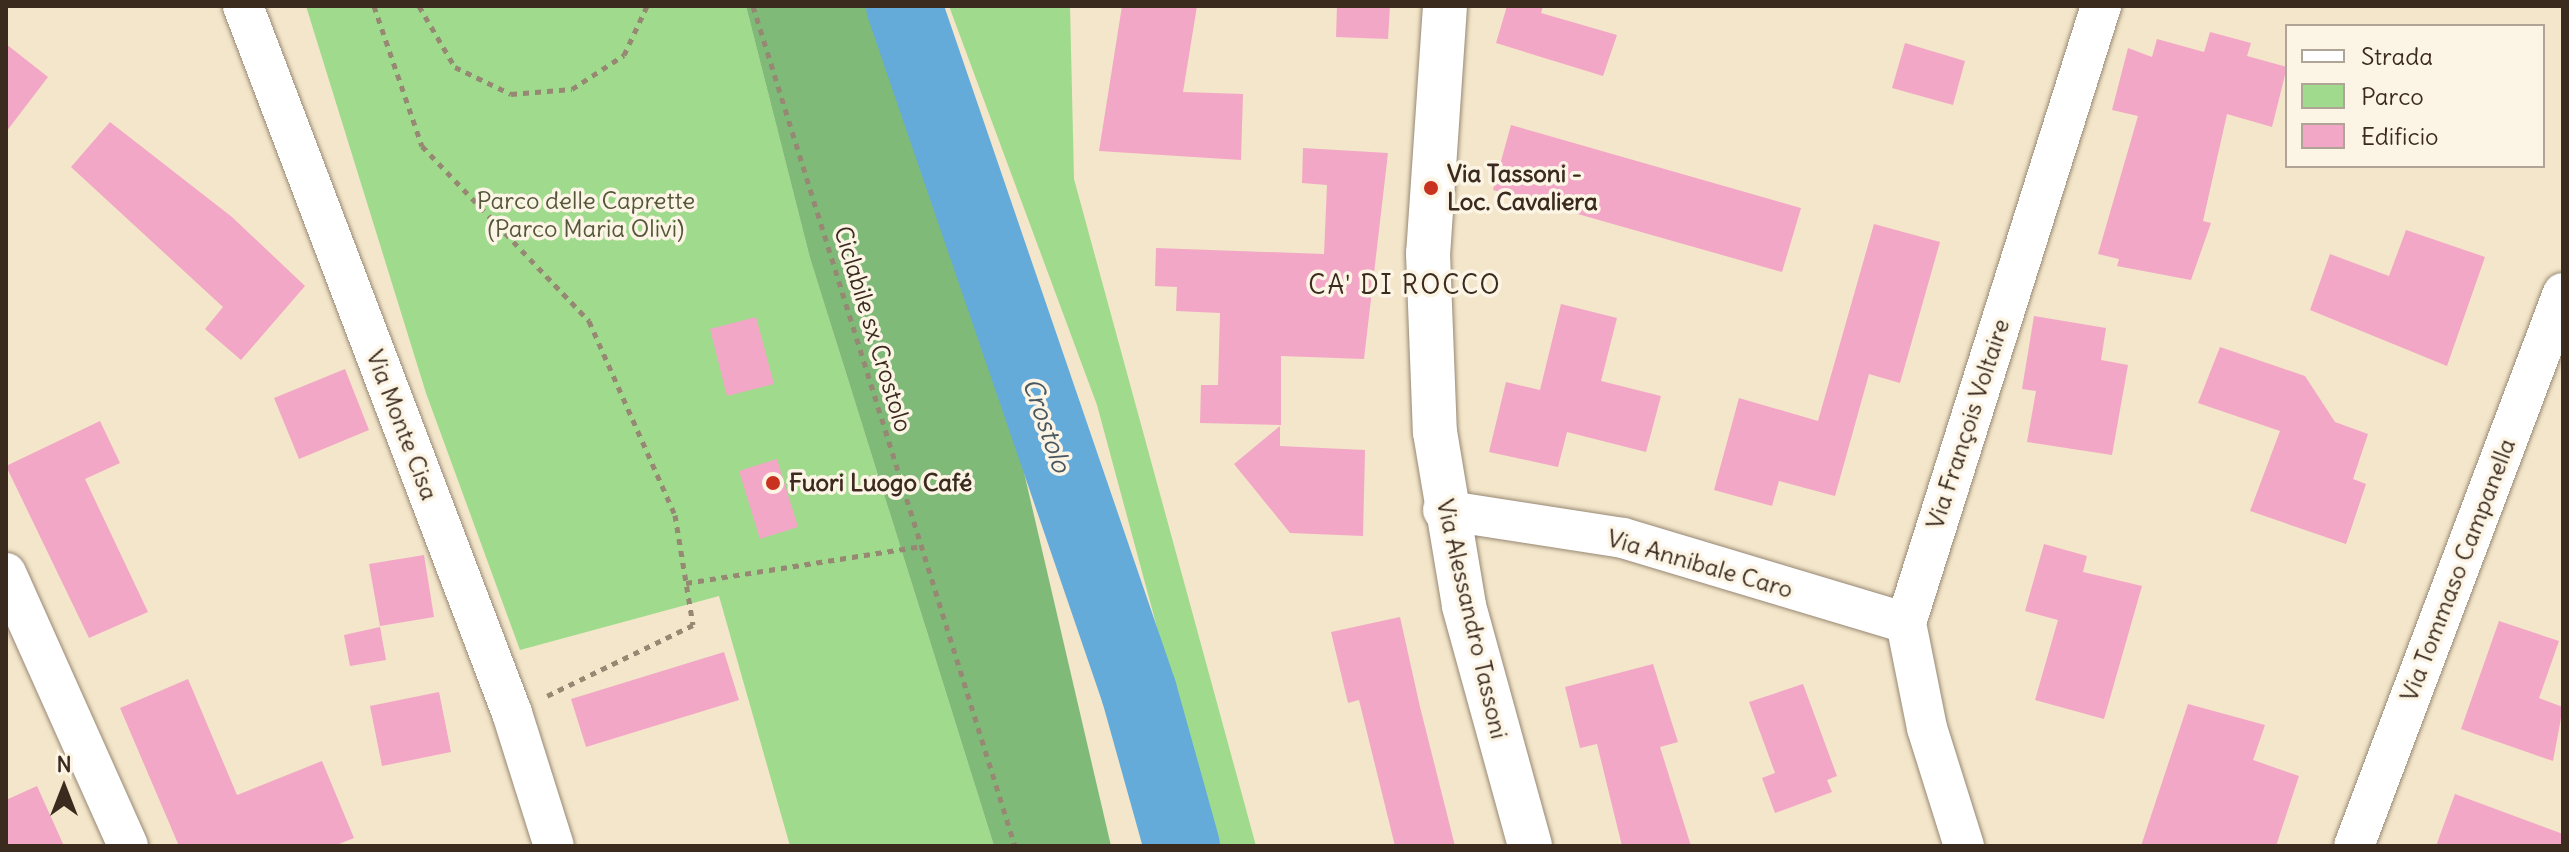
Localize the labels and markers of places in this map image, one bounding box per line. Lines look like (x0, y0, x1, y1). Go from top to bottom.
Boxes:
place label: Via Tassoni - Loc. Cavaliera (1447, 160, 1598, 216)
marker: Via Tassoni - Loc. Cavaliera (1422, 179, 1440, 197)
place label: Fuori Luogo Café (789, 469, 972, 497)
marker: Fuori Luogo Café (764, 474, 782, 492)

